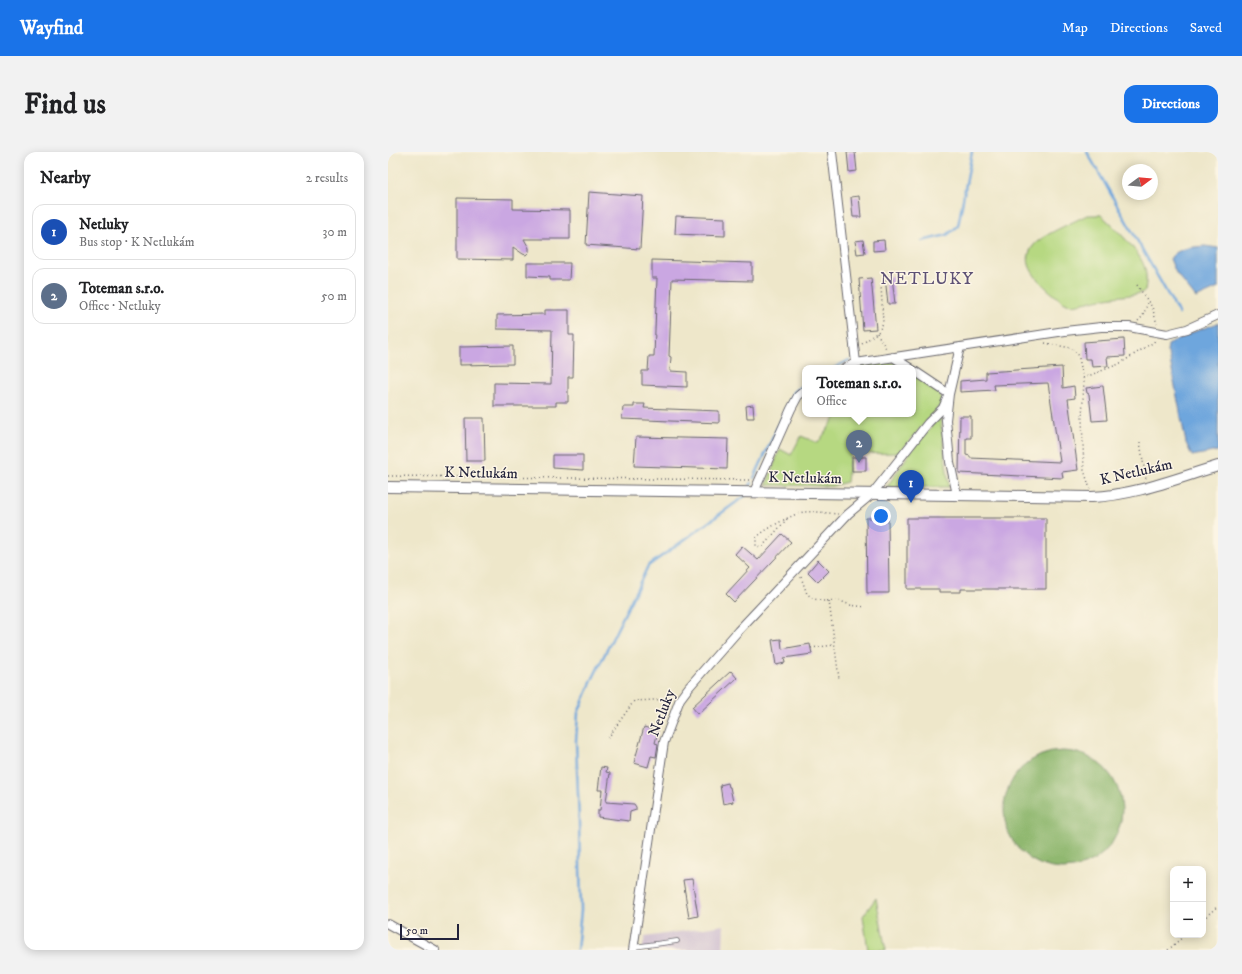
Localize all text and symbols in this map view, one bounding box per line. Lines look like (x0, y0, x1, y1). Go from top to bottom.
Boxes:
text: Wayfind (20, 17, 83, 40)
text: Map (1062, 19, 1088, 37)
text: Directions (1110, 19, 1168, 37)
text: Saved (1190, 19, 1222, 37)
button: Directions (1124, 85, 1218, 123)
text: Find us (24, 87, 106, 122)
north arrow (1122, 164, 1158, 200)
text: Nearby (40, 167, 90, 189)
text: 2 results (306, 170, 348, 186)
text: Netluky (79, 215, 128, 234)
text: 1 (52, 224, 56, 240)
text: 30 m (323, 224, 347, 240)
text: Bus stop · K Netlukám (79, 234, 194, 250)
district label: NETLUKY (880, 268, 974, 290)
text: Toteman s.r.o. (79, 279, 164, 298)
text: 2 (51, 288, 57, 304)
text: 50 m (321, 288, 347, 304)
text: Office · Netluky (79, 298, 161, 314)
popup (802, 365, 916, 417)
text: Toteman s.r.o. (816, 374, 902, 393)
text: Office (816, 393, 847, 409)
pin: 2 (846, 430, 872, 463)
street label: K Netlukám (1098, 454, 1174, 490)
street label: K Netlukám (444, 463, 518, 483)
street label: K Netlukám (768, 468, 842, 488)
pin: 1 (898, 470, 924, 503)
your location (871, 506, 891, 526)
street label: Netluky (644, 686, 680, 739)
map controls (1170, 866, 1206, 938)
button: + (1170, 866, 1206, 902)
button: − (1170, 902, 1206, 938)
scale bar (400, 922, 459, 941)
text: 50 m (406, 924, 428, 938)

